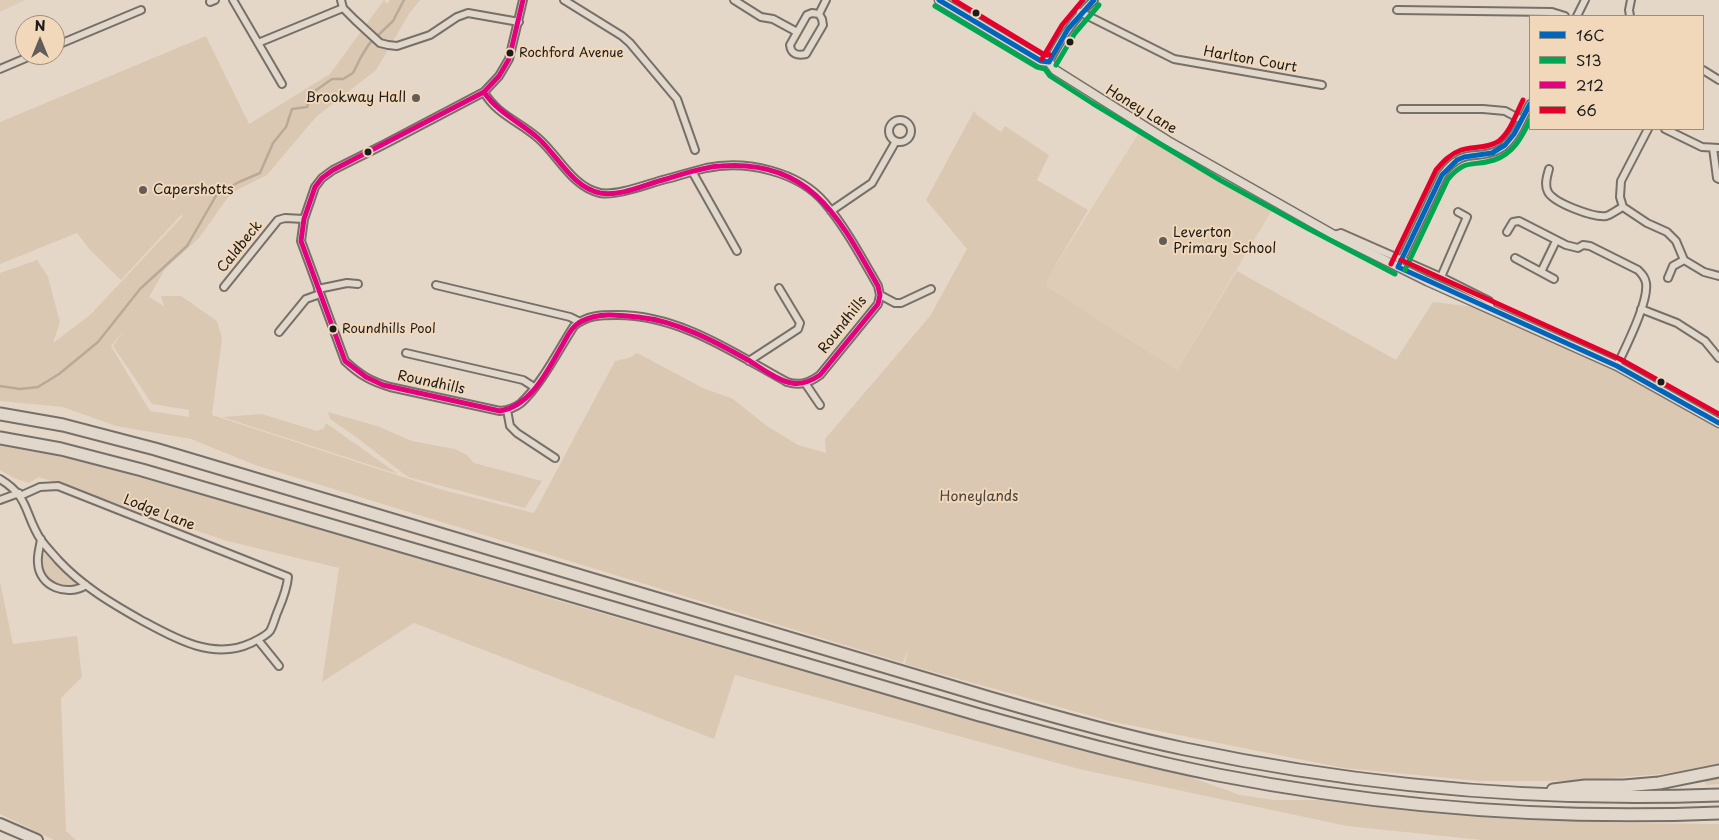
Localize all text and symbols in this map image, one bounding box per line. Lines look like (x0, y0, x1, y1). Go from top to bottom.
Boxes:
unlabelled marker (971, 8, 981, 18)
north arrow (15, 15, 65, 65)
text: N (34, 15, 46, 36)
legend (1529, 15, 1704, 130)
text: 16C (1576, 23, 1605, 46)
unlabelled marker (1065, 37, 1075, 47)
street label: Harlton Court (1202, 43, 1298, 77)
place label: Rochford Avenue (519, 45, 624, 61)
marker: Rochford Avenue (505, 48, 515, 58)
text: S13 (1576, 48, 1601, 71)
text: 212 (1576, 73, 1604, 96)
street label: Honey Lane (1102, 82, 1180, 138)
place label: Brookway Hall (306, 90, 406, 106)
marker: Brookway Hall (410, 92, 422, 104)
text: 66 (1576, 98, 1597, 121)
unlabelled marker (363, 147, 373, 157)
place label: Capershotts (153, 182, 234, 198)
marker: Capershotts (137, 184, 149, 196)
street label: Caldbeck (214, 218, 266, 276)
place label: Leverton Primary School (1173, 225, 1276, 258)
marker: Leverton Primary School (1157, 235, 1169, 247)
street label: Roundhills (815, 293, 871, 357)
place label: Roundhills Pool (342, 321, 436, 337)
marker: Roundhills Pool (328, 324, 338, 334)
street label: Roundhills (396, 368, 466, 398)
unlabelled marker (1656, 377, 1666, 387)
park label: Honeylands (940, 489, 1018, 505)
street label: Lodge Lane (121, 492, 197, 534)

